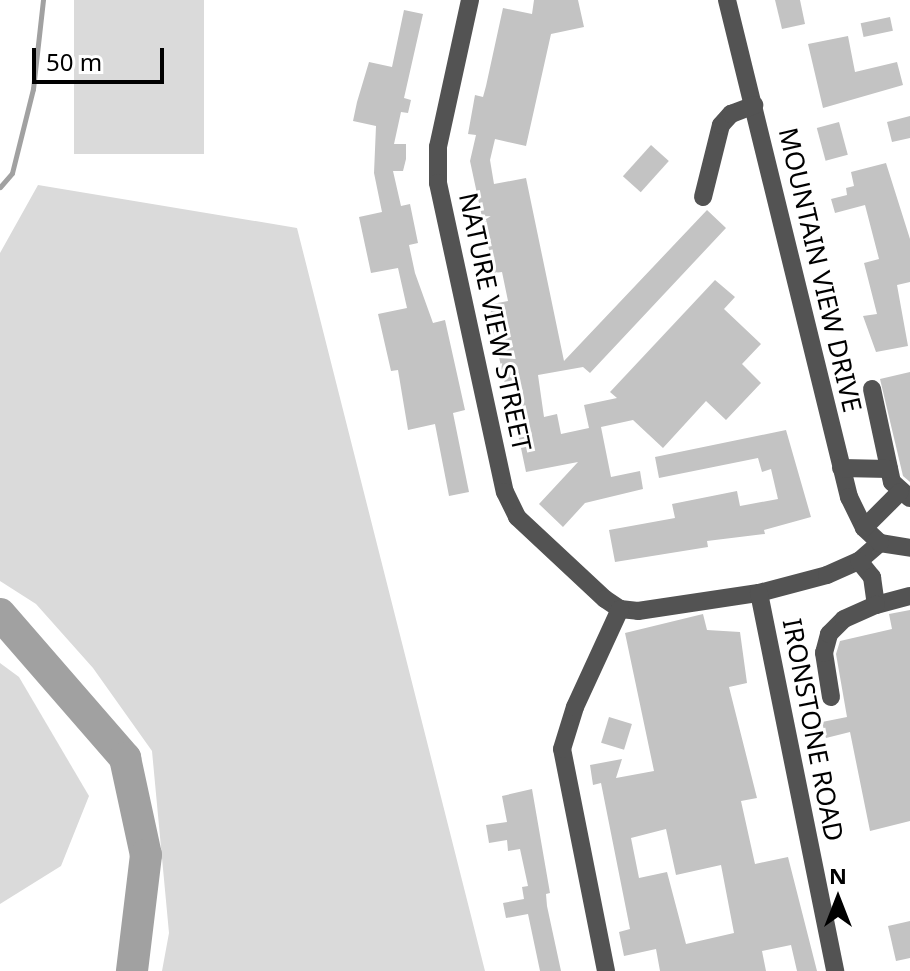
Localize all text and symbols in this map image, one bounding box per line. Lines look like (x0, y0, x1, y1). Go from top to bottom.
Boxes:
scale bar (36, 32, 168, 82)
text: 50 m (46, 45, 102, 78)
street label: MOUNTAIN VIEW DRIVE (772, 125, 868, 415)
street label: NATURE VIEW STREET (452, 190, 538, 454)
street label: IRONSTONE ROAD (776, 616, 850, 844)
north arrow (798, 859, 878, 939)
text: N (829, 860, 847, 890)

